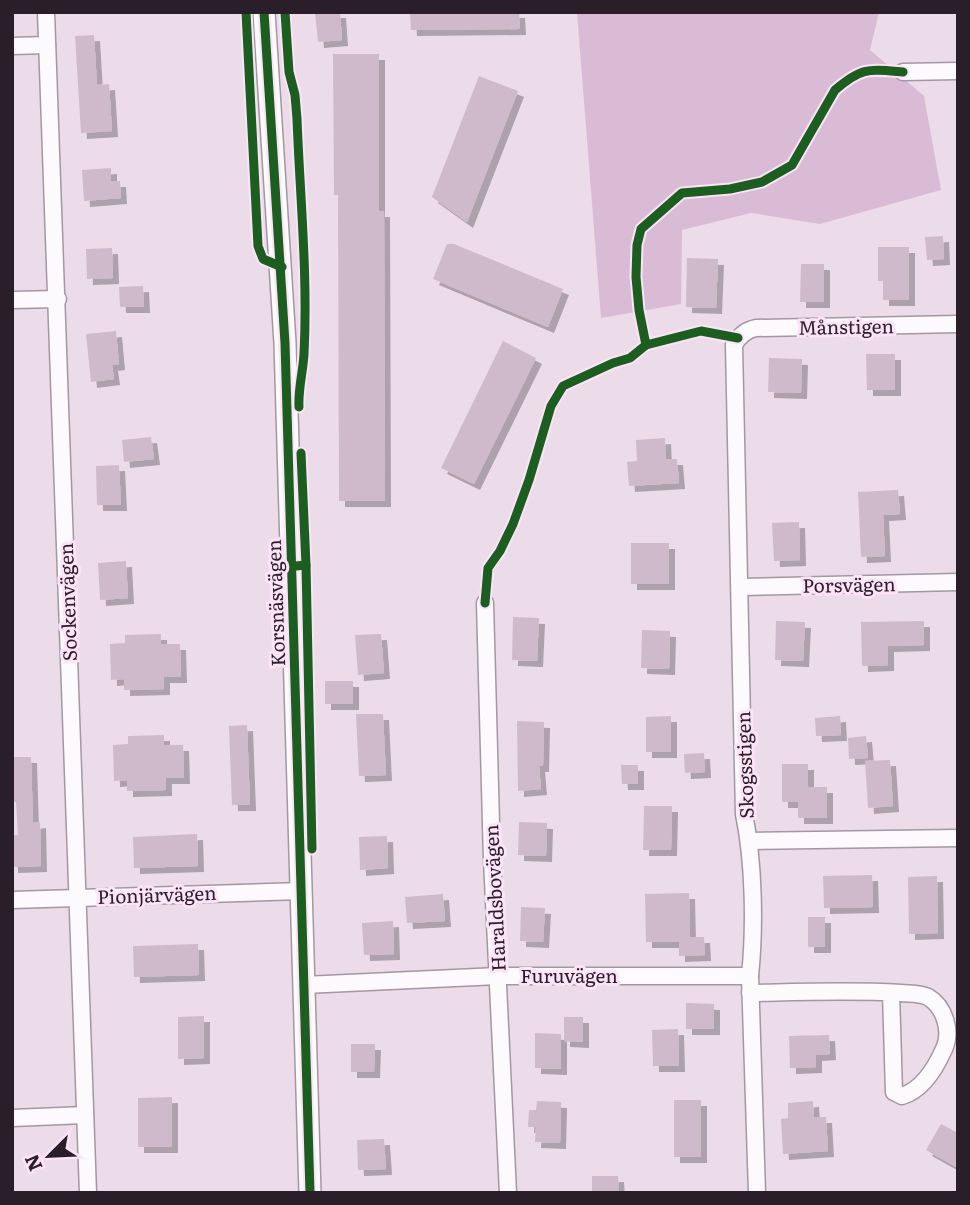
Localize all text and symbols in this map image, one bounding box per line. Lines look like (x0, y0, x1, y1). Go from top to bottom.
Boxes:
street label: Månstigen (798, 311, 894, 341)
street label: Korsnäsvägen (259, 539, 291, 667)
street label: Sockenvägen (51, 542, 83, 662)
street label: Porsvägen (802, 569, 896, 599)
street label: Skogsstigen (728, 711, 760, 819)
street label: Haraldsbovägen (476, 824, 512, 972)
street label: Pionjärvägen (97, 878, 217, 910)
street label: Furuvägen (520, 961, 618, 989)
north arrow (14, 1121, 84, 1191)
text: N (17, 1150, 49, 1176)

